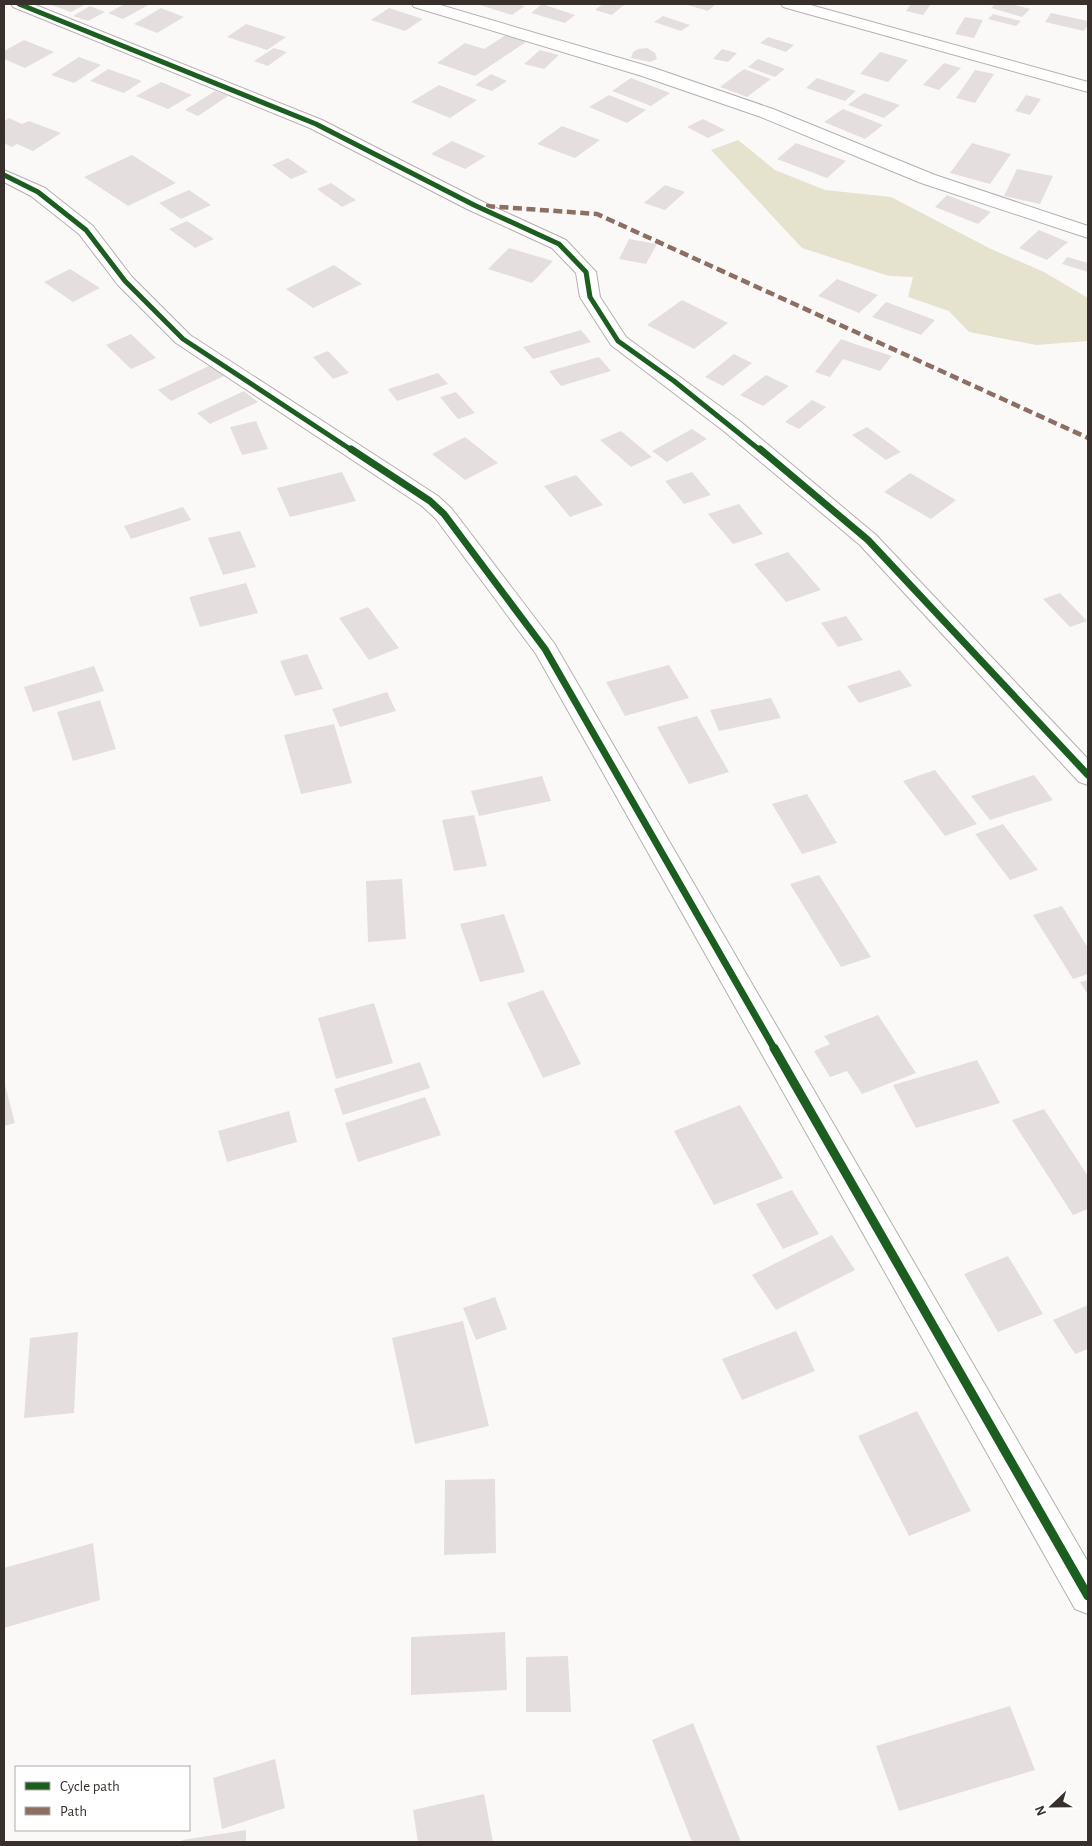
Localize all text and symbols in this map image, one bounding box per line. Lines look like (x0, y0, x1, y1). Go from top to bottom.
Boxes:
legend (15, 1766, 190, 1831)
text: Cycle path (60, 1779, 120, 1794)
north arrow (1027, 1781, 1077, 1831)
text: N (1033, 1803, 1049, 1818)
text: Path (60, 1804, 87, 1819)

